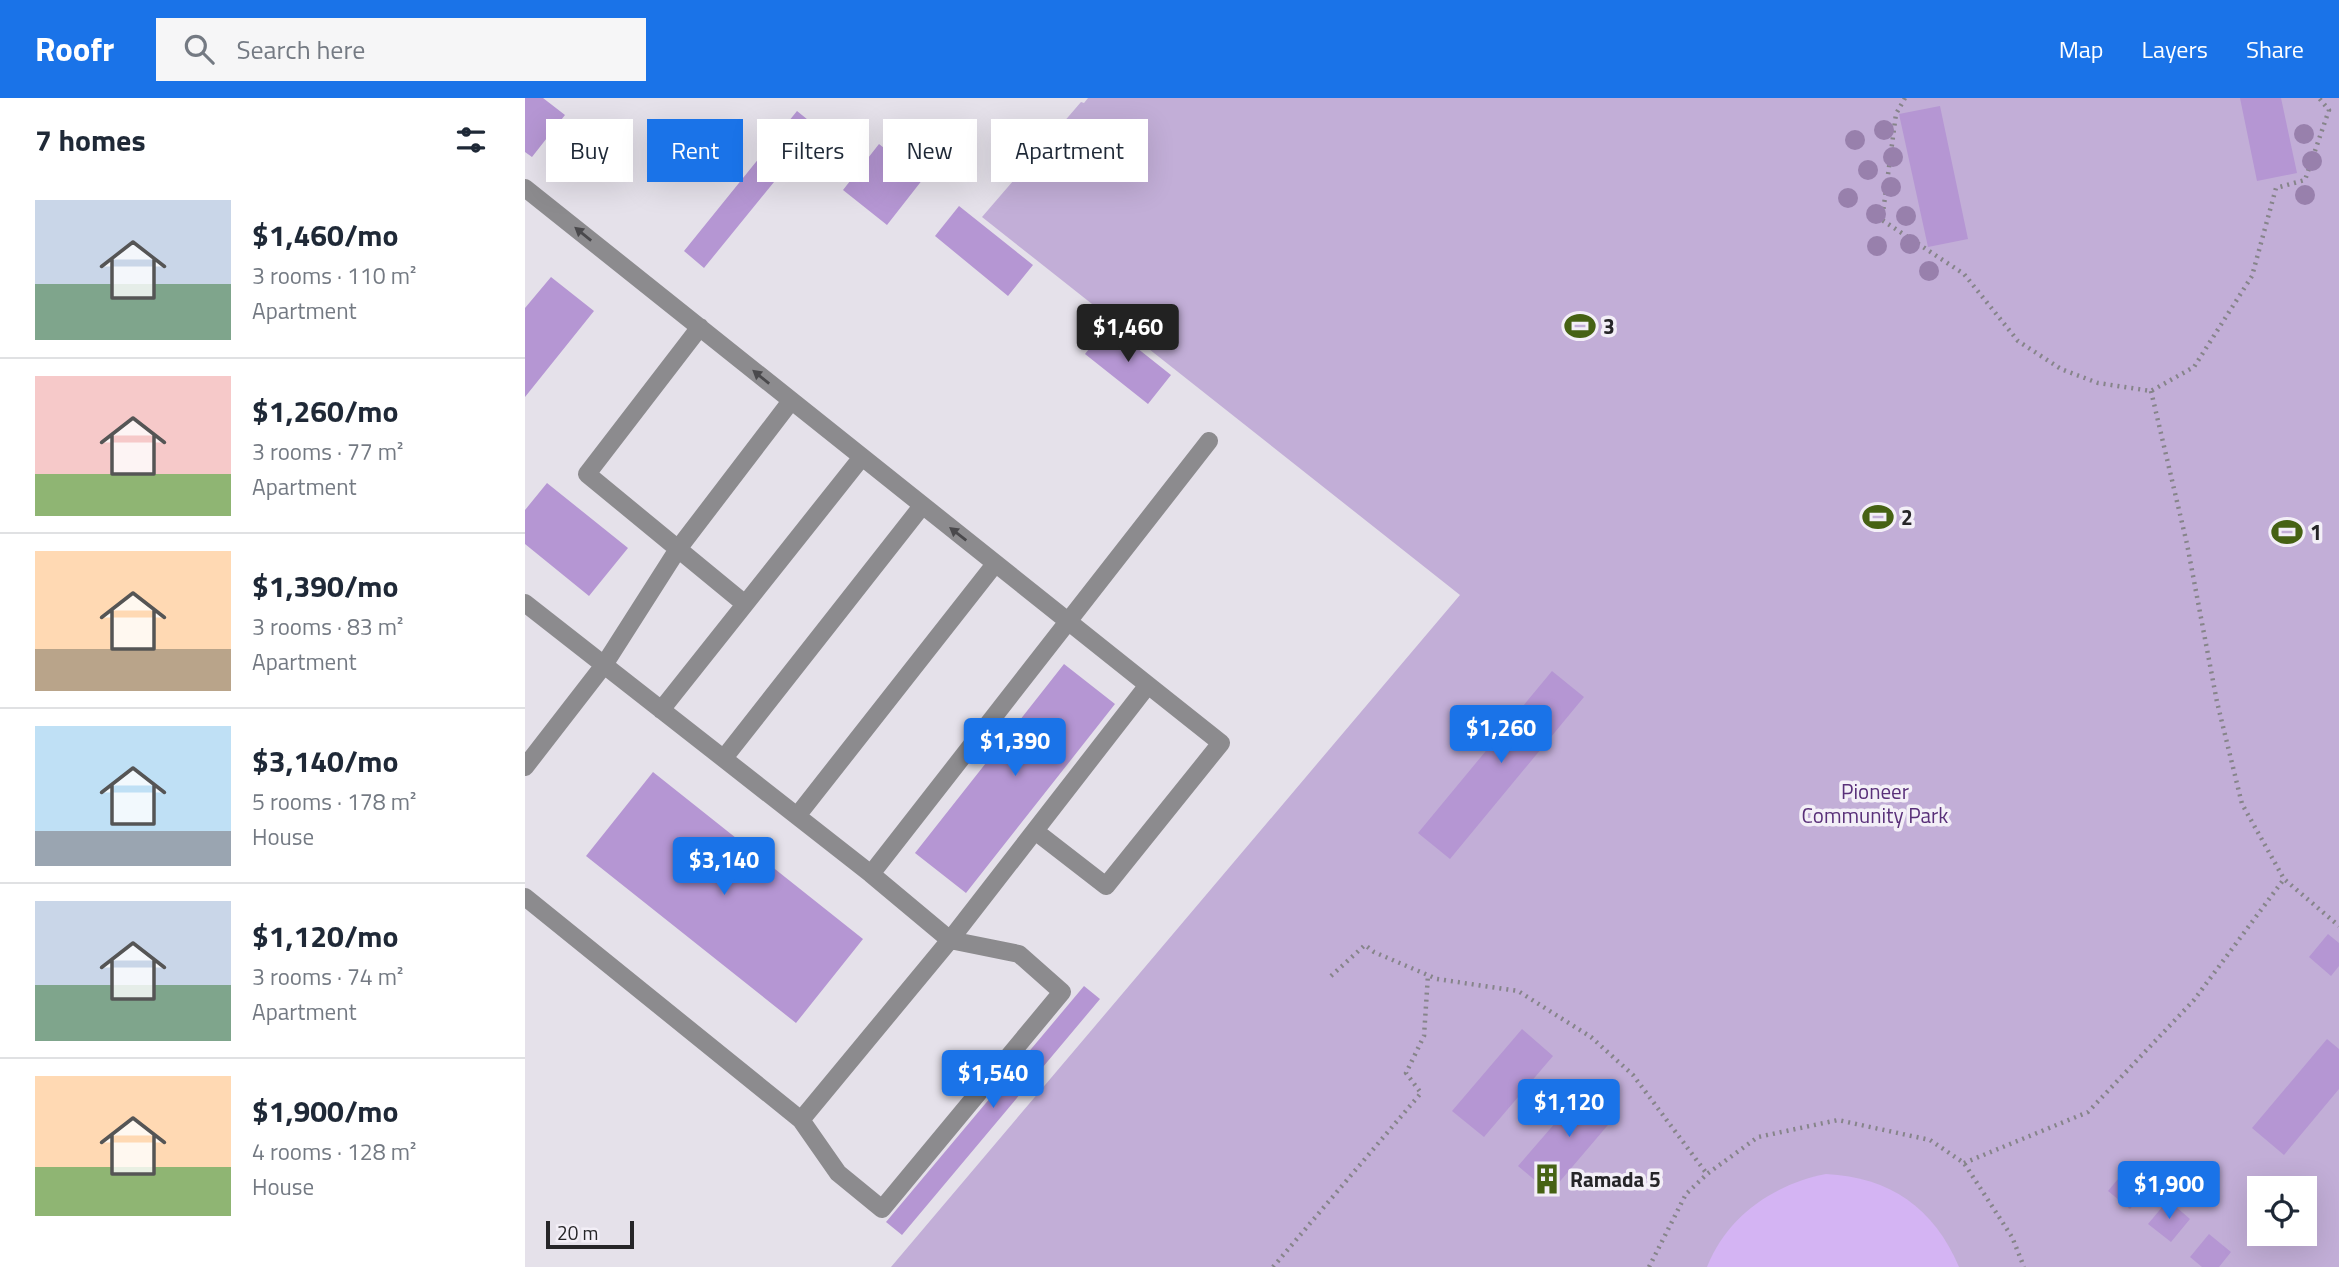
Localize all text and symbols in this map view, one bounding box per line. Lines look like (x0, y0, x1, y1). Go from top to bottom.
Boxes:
search box (156, 18, 646, 81)
text: Roofr (35, 24, 114, 74)
icon: search (180, 30, 218, 68)
text: Search here (236, 30, 365, 69)
text: Map (2059, 31, 2104, 67)
text: Layers (2142, 31, 2208, 67)
text: Share (2246, 31, 2304, 67)
text: 7 homes (35, 117, 146, 163)
chip: Buy (546, 119, 633, 182)
chip: Rent (647, 119, 743, 182)
chip: Filters (757, 119, 869, 182)
chip: New (883, 119, 977, 182)
chip: Apartment (991, 119, 1148, 182)
icon: filters (452, 121, 490, 159)
text: $1,460/mo (252, 212, 398, 258)
one-way arrow (575, 227, 593, 242)
icon: home (91, 228, 175, 312)
text: 3 rooms · 110 m² (252, 258, 416, 293)
text: Apartment (252, 293, 357, 328)
pin: $1,460 (1071, 304, 1185, 364)
text: $1,460 (1093, 309, 1163, 344)
sports icon: 3 (1563, 309, 1597, 343)
place label: 3 (1603, 310, 1615, 342)
one-way arrow (752, 369, 770, 384)
text: $1,260/mo (252, 388, 398, 434)
icon: home (91, 404, 175, 488)
text: 3 rooms · 77 m² (252, 434, 403, 469)
text: Apartment (252, 469, 357, 504)
sports icon: 2 (1861, 500, 1895, 534)
place label: 2 (1901, 501, 1913, 533)
sports icon: 1 (2270, 515, 2304, 549)
place label: 1 (2310, 516, 2322, 548)
one-way arrow (949, 527, 966, 542)
text: $1,390/mo (252, 563, 398, 609)
icon: home (91, 579, 175, 663)
text: 3 rooms · 83 m² (252, 609, 403, 644)
text: Apartment (252, 644, 357, 679)
pin: $1,260 (1444, 706, 1558, 765)
text: $1,260 (1466, 710, 1536, 745)
pin: $1,390 (958, 718, 1072, 778)
text: $1,390 (980, 723, 1050, 758)
text: $3,140/mo (252, 738, 398, 784)
icon: home (91, 754, 175, 838)
park label: Pioneer Community Park (1802, 775, 1948, 831)
text: 5 rooms · 178 m² (252, 784, 416, 819)
text: House (252, 819, 314, 854)
pin: $3,140 (667, 838, 781, 897)
text: $3,140 (689, 842, 759, 877)
text: $1,120/mo (252, 913, 398, 959)
icon: home (91, 929, 175, 1013)
text: 3 rooms · 74 m² (252, 959, 403, 994)
text: Apartment (252, 994, 357, 1029)
pin: $1,540 (936, 1051, 1050, 1110)
text: $1,540 (958, 1055, 1028, 1090)
pin: $1,120 (1512, 1080, 1626, 1139)
text: $1,120 (1534, 1084, 1604, 1119)
text: $1,900/mo (252, 1088, 398, 1134)
icon: home (91, 1104, 175, 1188)
text: 4 rooms · 128 m² (252, 1134, 416, 1169)
building icon: Ramada 5 (1530, 1162, 1564, 1196)
pin: $1,900 (2112, 1162, 2226, 1221)
place label: Ramada 5 (1570, 1163, 1661, 1195)
text: $1,900 (2134, 1166, 2204, 1201)
text: House (252, 1169, 314, 1204)
map controls (2247, 1176, 2317, 1246)
button: locate (2247, 1176, 2317, 1246)
scale bar (546, 1218, 633, 1250)
text: 20 m (557, 1218, 598, 1247)

